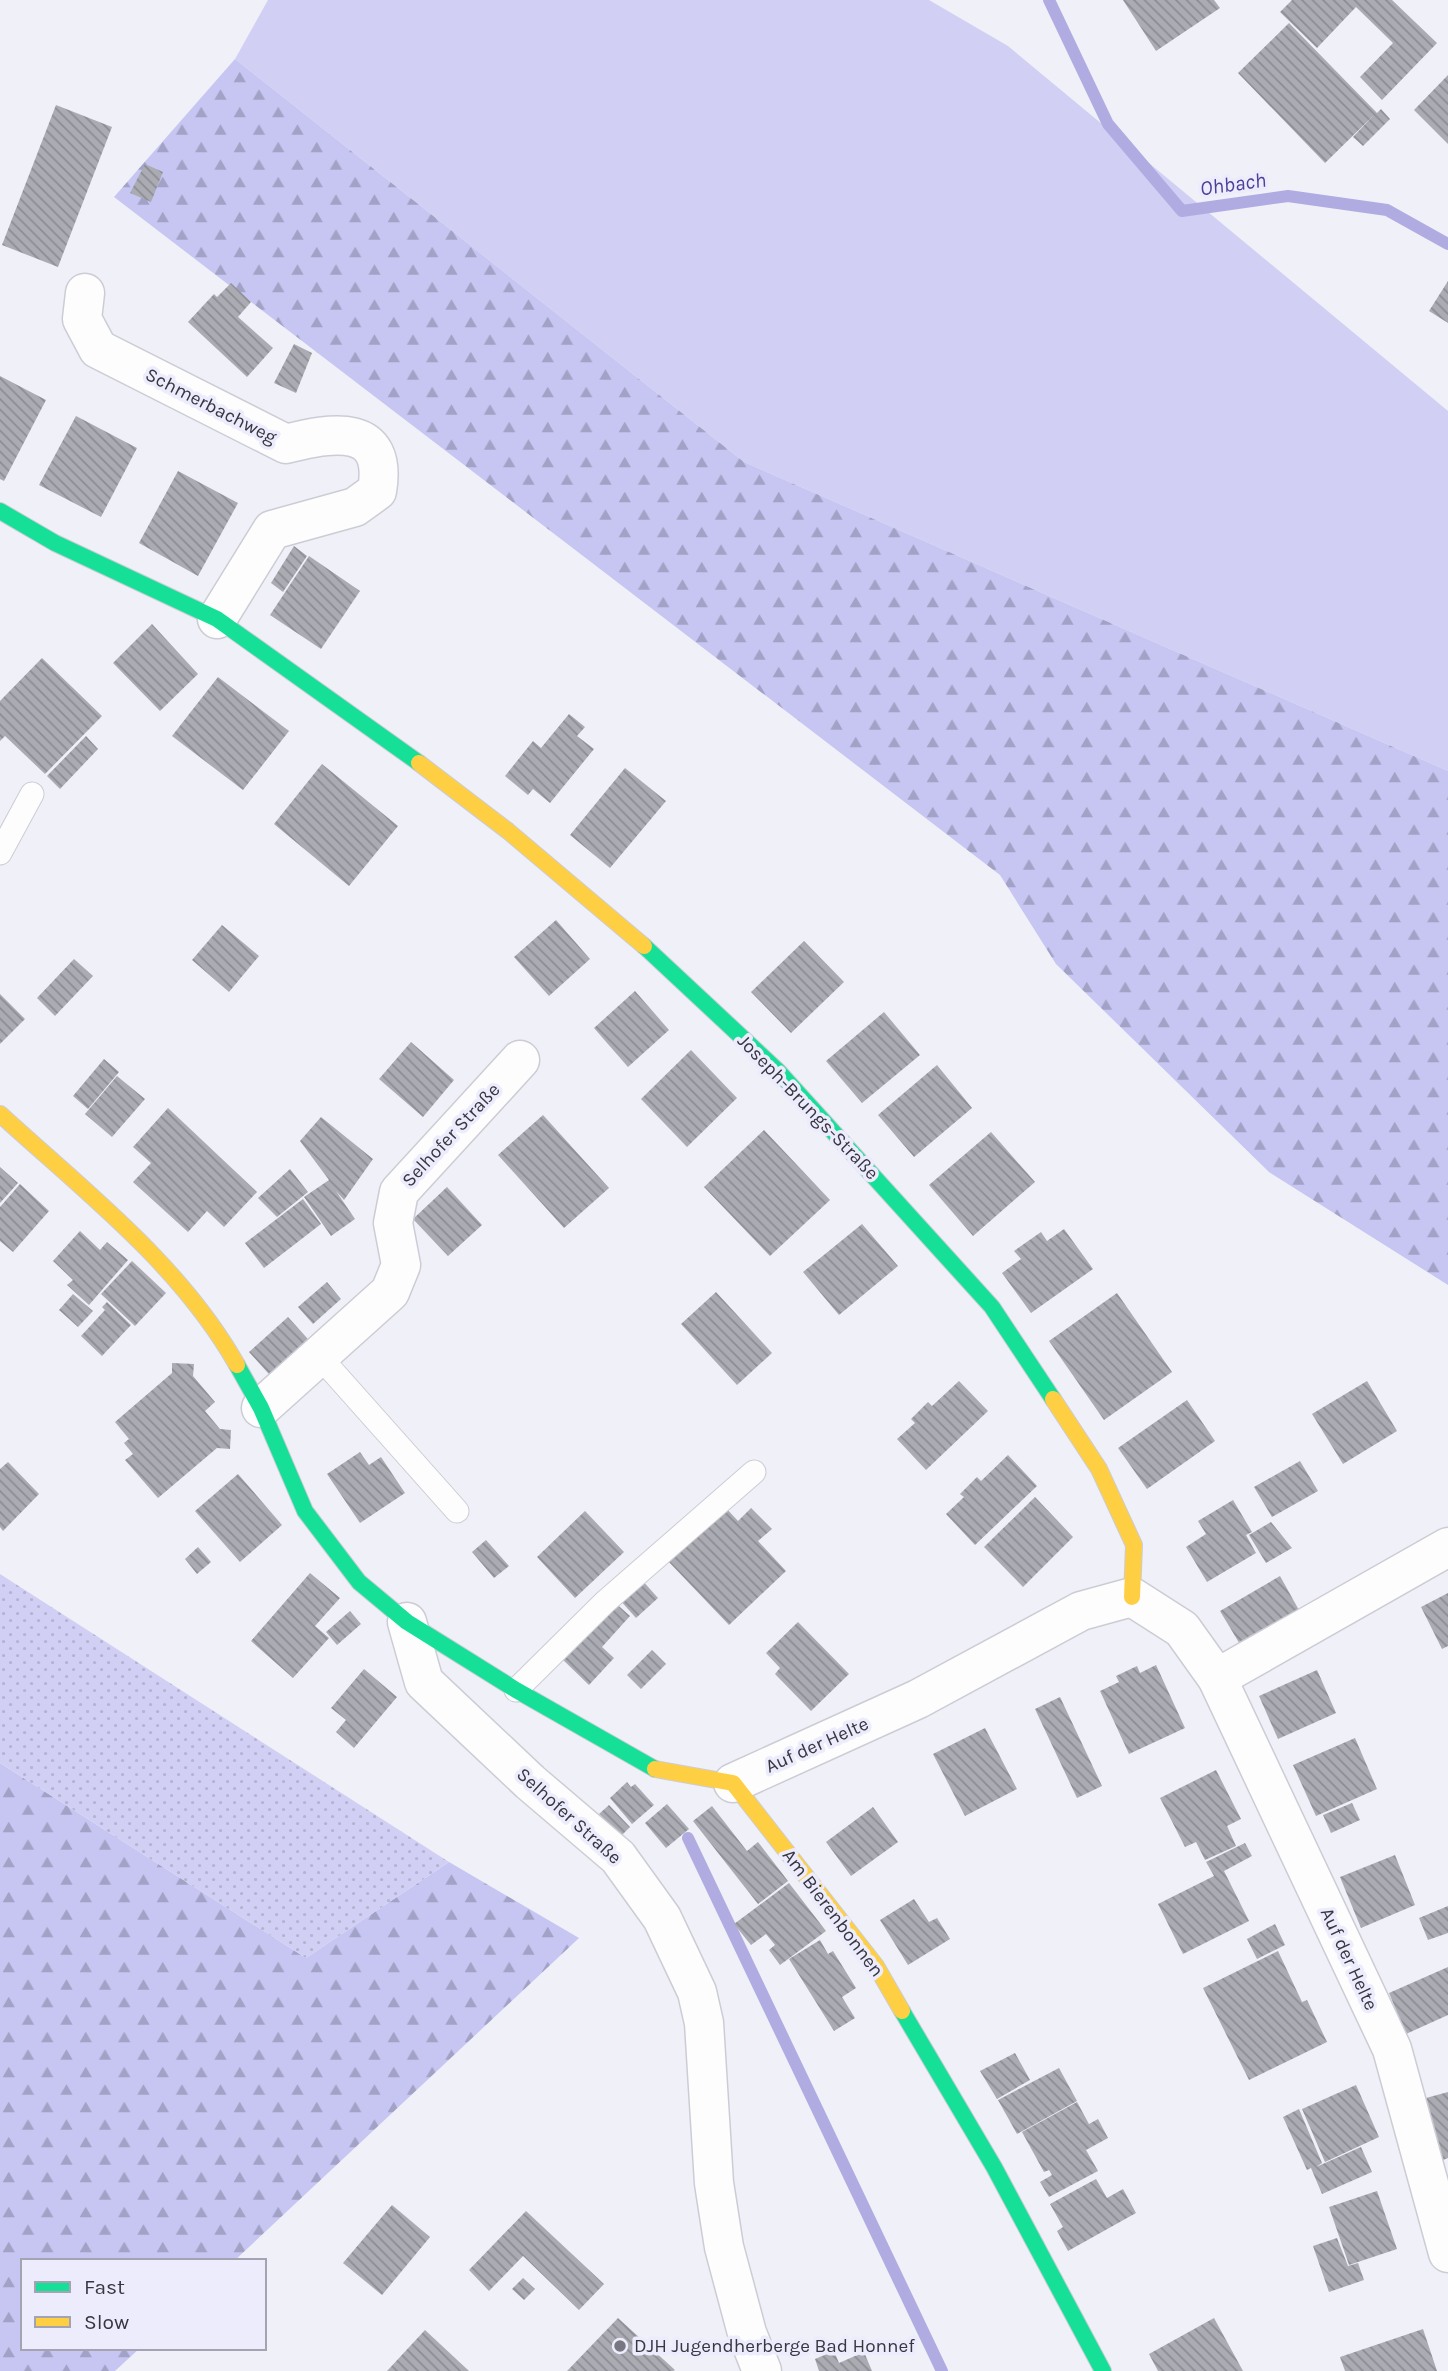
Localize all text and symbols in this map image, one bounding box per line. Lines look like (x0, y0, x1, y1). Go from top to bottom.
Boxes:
water label: Ohbach (1198, 167, 1268, 201)
street label: Schmerbachweg (142, 363, 281, 449)
street label: Joseph-Brungs-Straße (733, 1030, 883, 1184)
street label: Selhofer Straße (397, 1079, 505, 1191)
street label: Auf der Helte (762, 1712, 872, 1778)
street label: Selhofer Straße (512, 1763, 626, 1869)
street label: Am Bierenbonnen (778, 1845, 888, 1981)
street label: Auf der Helte (1316, 1904, 1382, 2014)
legend (21, 2259, 266, 2350)
text: Fast (84, 2275, 125, 2299)
text: Slow (84, 2310, 129, 2334)
place label: DJH Jugendherberge Bad Honnef (634, 2335, 915, 2357)
marker: DJH Jugendherberge Bad Honnef (612, 2338, 628, 2354)

